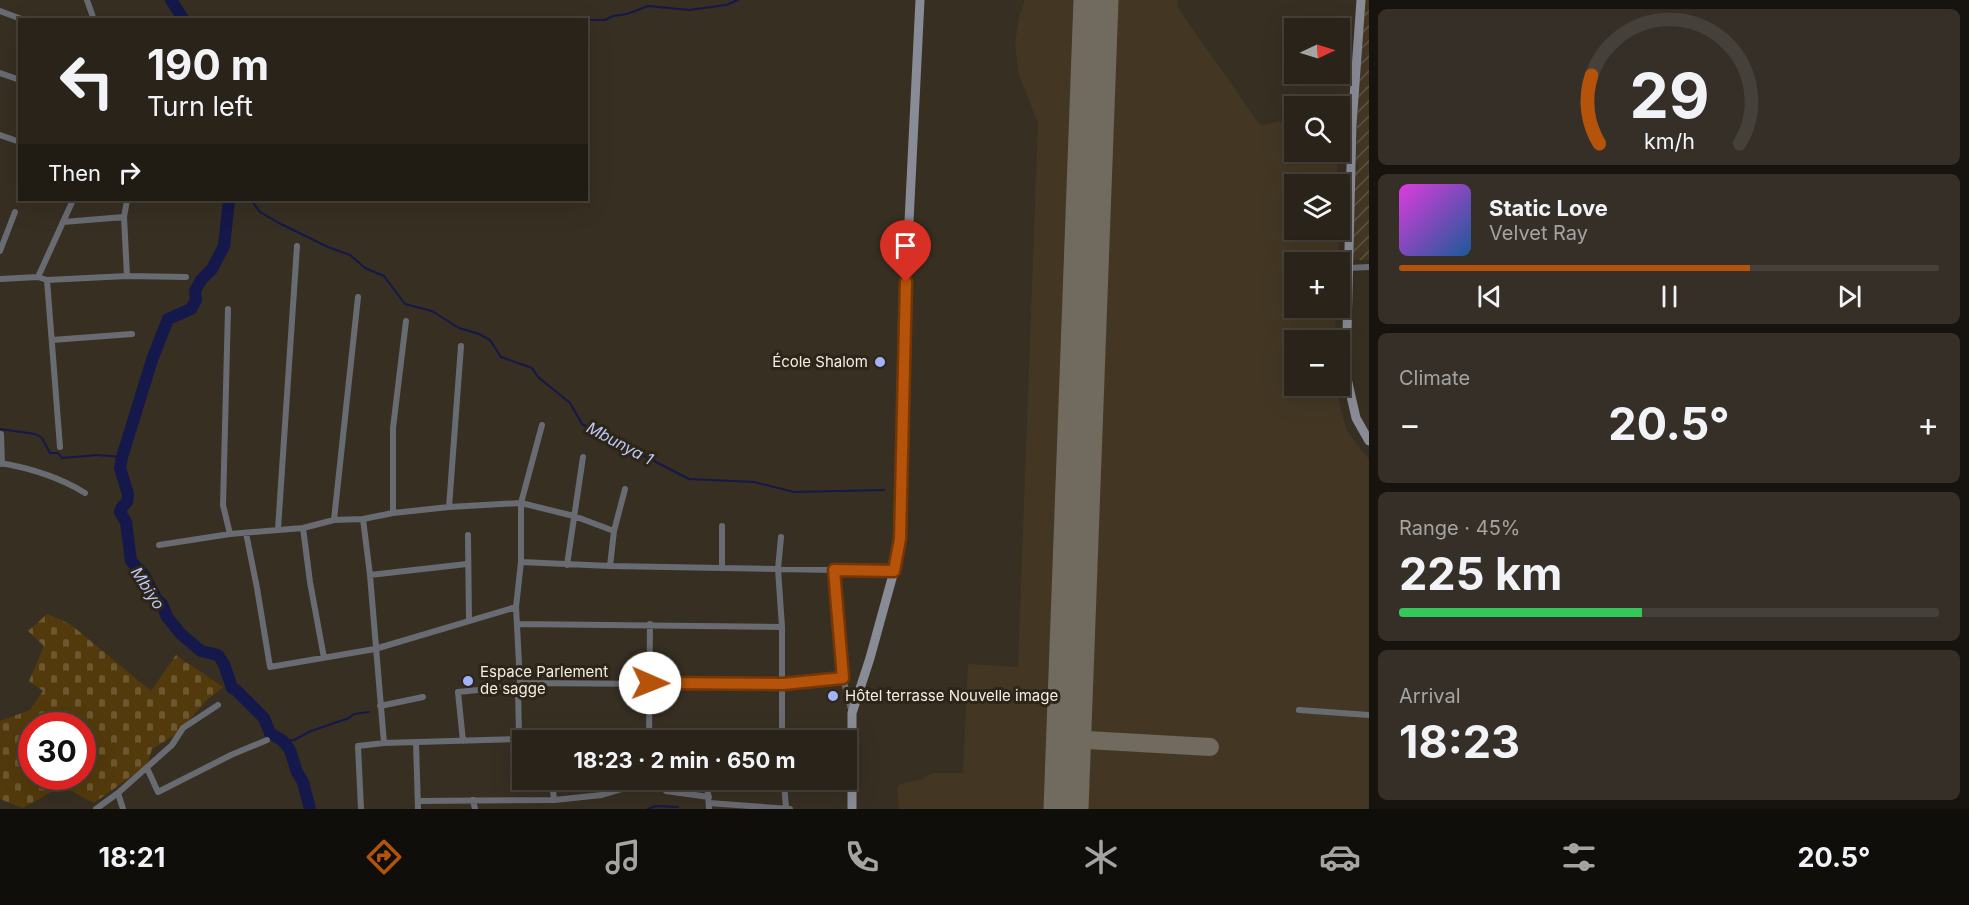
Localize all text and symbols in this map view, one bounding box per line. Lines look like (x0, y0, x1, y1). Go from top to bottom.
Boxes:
north arrow (1284, 18, 1350, 84)
map controls (1284, 18, 1350, 396)
text: 190 m (147, 39, 269, 90)
icon: left (48, 42, 126, 120)
text: 29 (1629, 58, 1709, 133)
text: Turn left (147, 90, 253, 123)
button: search (1284, 96, 1350, 162)
text: km/h (1644, 128, 1694, 154)
icon: right (113, 156, 146, 189)
text: Then (48, 160, 101, 186)
button: layers (1284, 174, 1350, 240)
text: Static Love (1489, 195, 1608, 221)
pin (880, 220, 931, 282)
text: Velvet Ray (1489, 221, 1588, 245)
icon: arrive (889, 229, 922, 262)
button: + (1284, 252, 1350, 318)
icon: previous (1473, 280, 1506, 313)
icon: pause (1653, 280, 1686, 313)
icon: next (1833, 280, 1866, 313)
button: − (1284, 330, 1350, 396)
place label: École Shalom (772, 352, 868, 371)
marker: École Shalom (873, 355, 887, 369)
text: Climate (1399, 366, 1470, 390)
text: 20.5° (1608, 396, 1730, 451)
text: − (1399, 404, 1421, 444)
text: + (1917, 404, 1939, 444)
water label: Mbunya 1 (583, 417, 657, 469)
text: Range · 45% (1399, 516, 1520, 540)
text: 225 km (1399, 546, 1562, 601)
water label: Mbiyo (127, 563, 169, 613)
position arrow (618, 651, 682, 715)
place label: Espace Parlement de sagge (480, 662, 608, 698)
marker: Espace Parlement de sagge (461, 674, 475, 688)
text: Arrival (1399, 684, 1461, 708)
place label: Hôtel terrasse Nouvelle image (845, 686, 1058, 705)
marker: Hôtel terrasse Nouvelle image (826, 689, 840, 703)
speed limit sign: 30 (18, 712, 96, 790)
text: 18:23 (1399, 714, 1520, 769)
text: 18:23 · 2 min · 650 m (573, 747, 796, 773)
icon: directions (363, 836, 405, 878)
icon: music (602, 836, 644, 878)
icon: phone (841, 836, 883, 878)
icon: climate (1080, 836, 1122, 878)
icon: car (1319, 836, 1361, 878)
icon: filters (1558, 836, 1600, 878)
text: 18:21 (99, 841, 165, 874)
text: 20.5° (1798, 841, 1870, 874)

